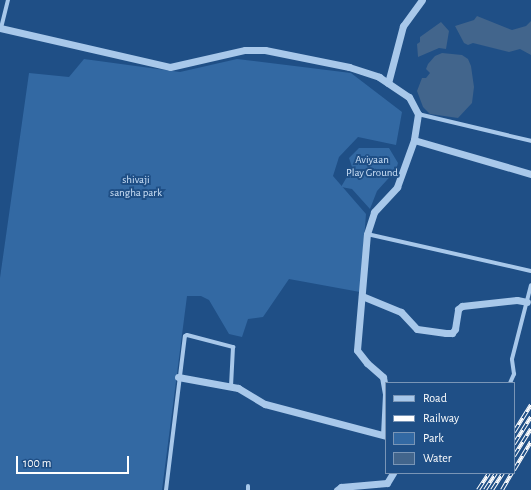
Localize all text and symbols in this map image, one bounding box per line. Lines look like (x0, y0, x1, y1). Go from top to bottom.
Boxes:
park label: Aviyaan Play Ground (346, 154, 398, 180)
park label: shivaji sangha park (110, 174, 162, 200)
legend (385, 382, 515, 474)
text: Road (423, 392, 447, 404)
text: Railway (423, 412, 459, 424)
text: Park (423, 432, 444, 444)
scale bar (18, 448, 131, 474)
text: Water (423, 452, 452, 464)
text: 100 m (23, 457, 51, 469)

